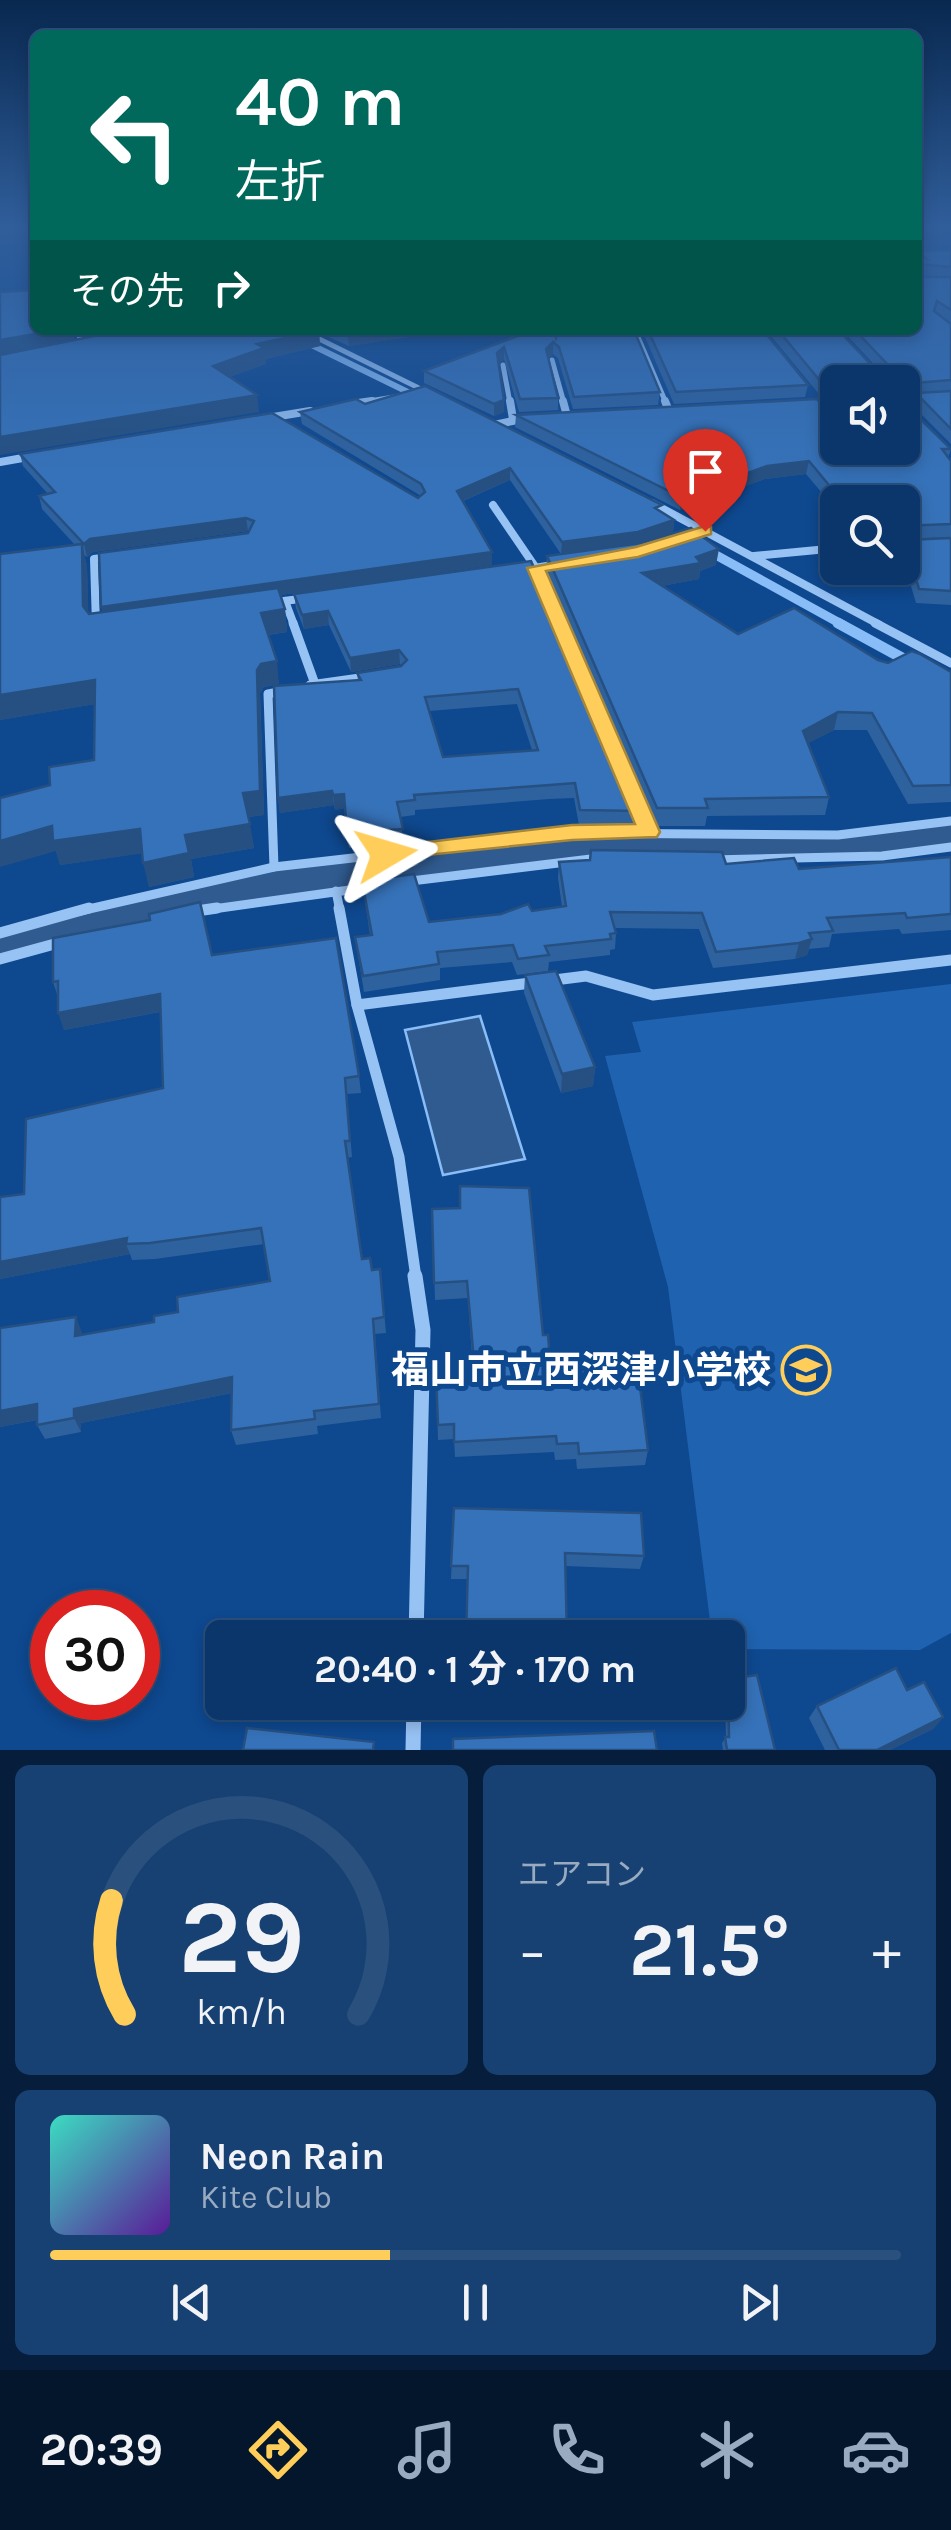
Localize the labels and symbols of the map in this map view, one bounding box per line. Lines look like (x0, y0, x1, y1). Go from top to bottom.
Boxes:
pin (663, 429, 748, 532)
position arrow (334, 802, 438, 906)
school or university icon: 福山市立西深津小学校 (780, 1344, 832, 1396)
place label: 福山市立西深津小学校 (391, 1348, 771, 1393)
speed limit sign: 30 (30, 1590, 160, 1720)

